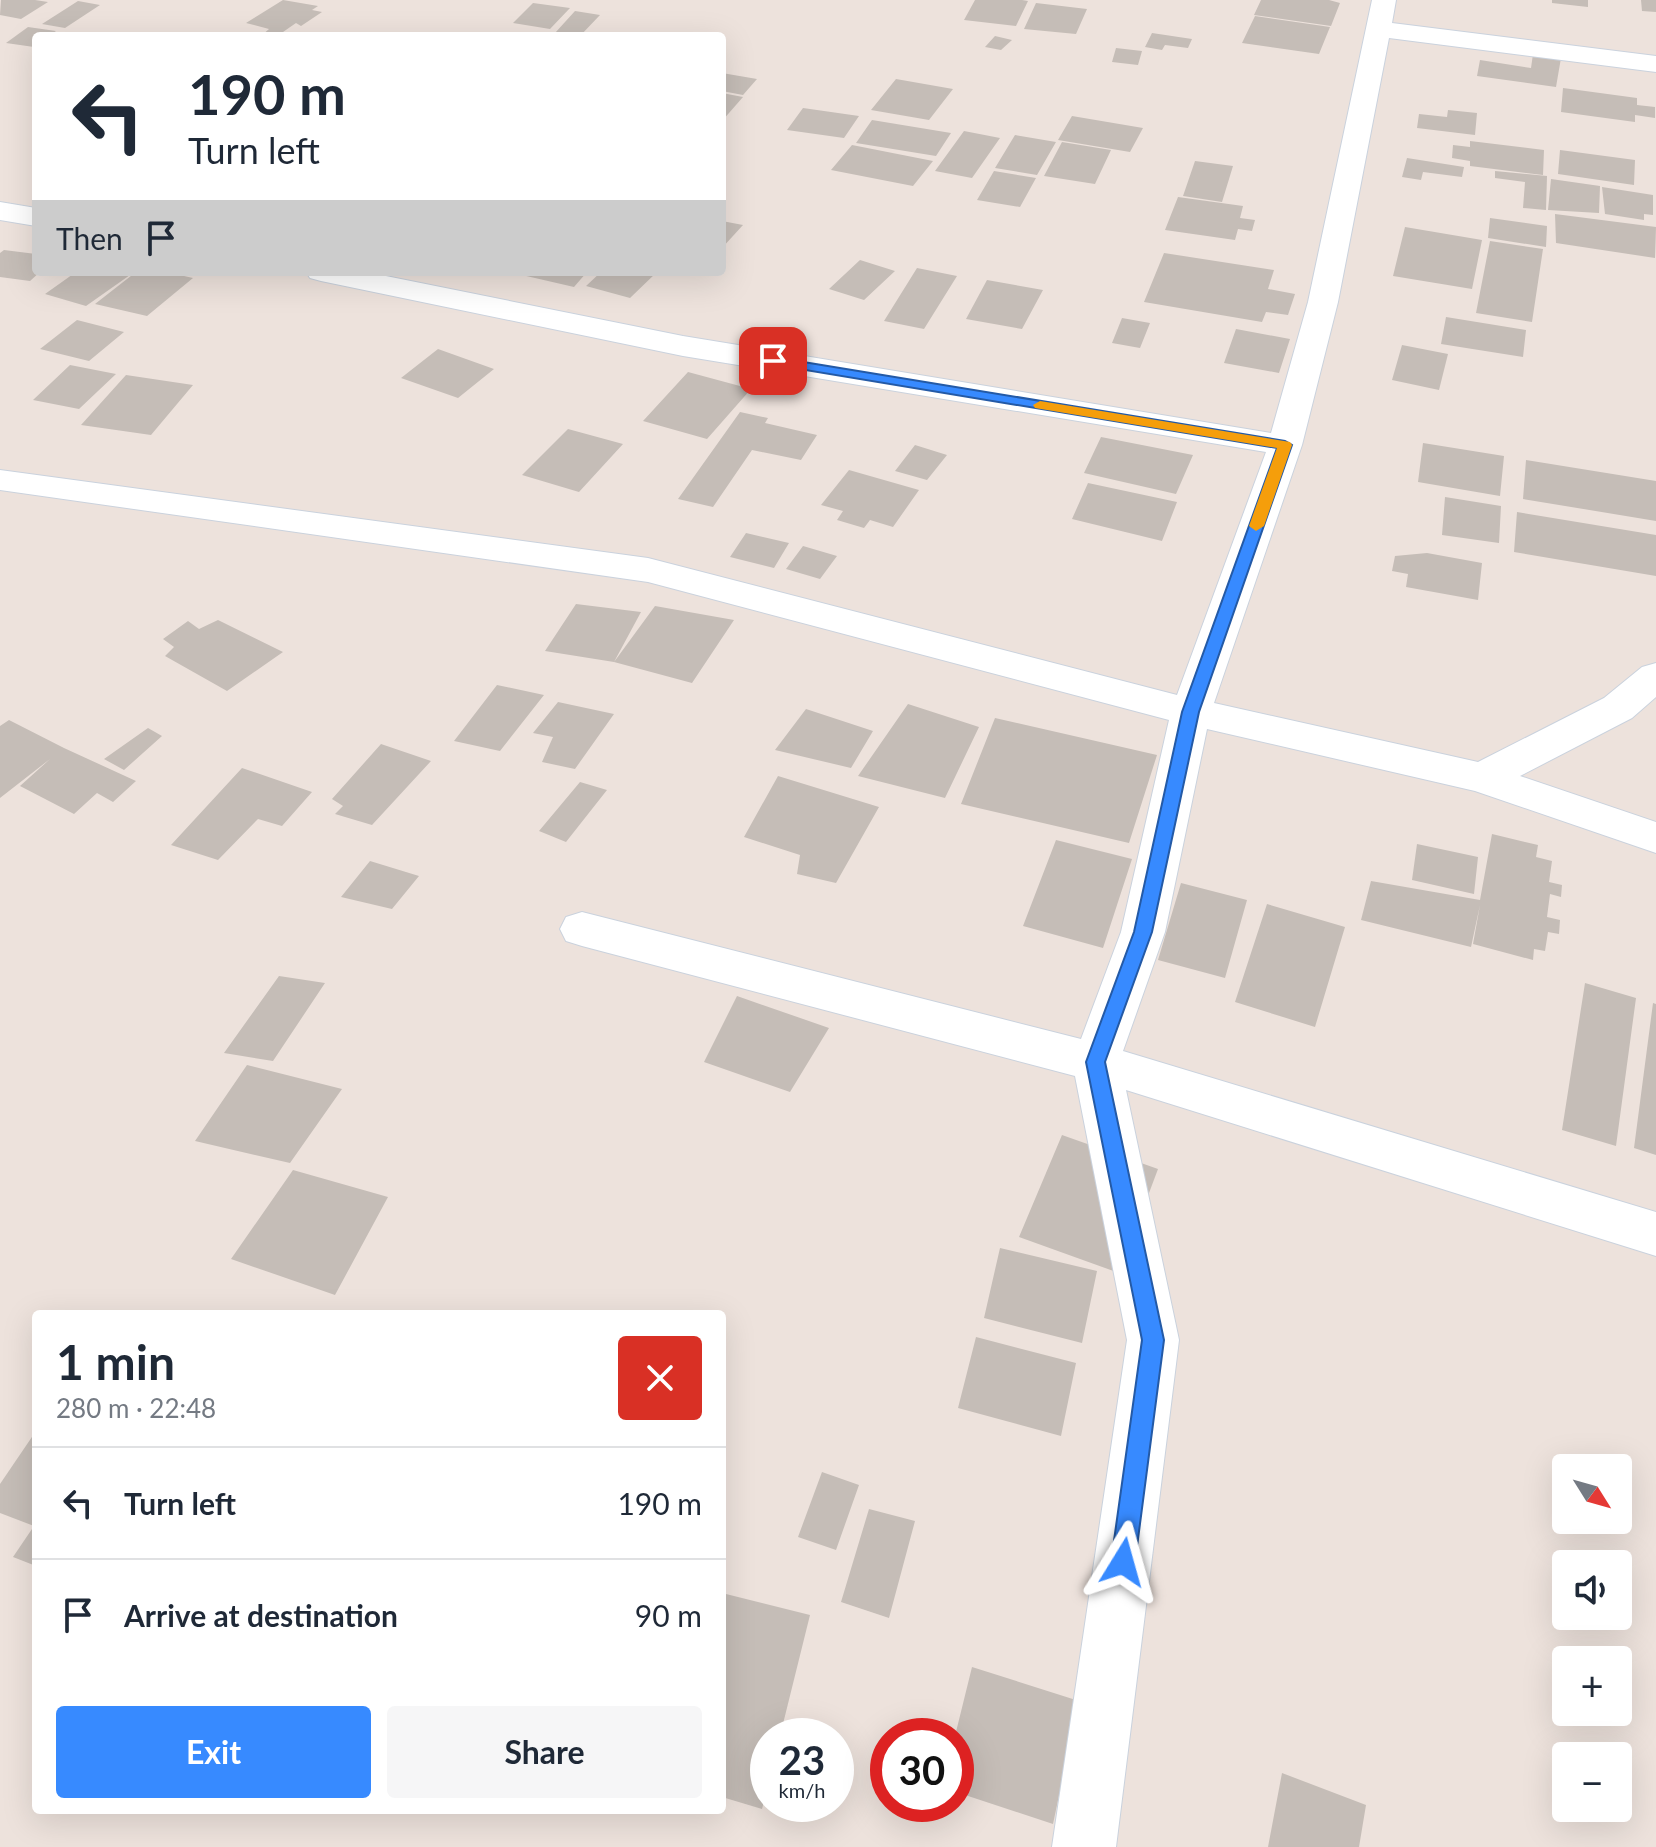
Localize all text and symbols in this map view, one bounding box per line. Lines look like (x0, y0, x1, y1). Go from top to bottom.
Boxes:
text: 190 m (188, 60, 346, 127)
icon: left (56, 64, 160, 168)
text: Turn left (188, 128, 320, 172)
icon: arrive (139, 216, 183, 260)
text: Then (56, 220, 123, 256)
pin (739, 327, 807, 395)
icon: arrive (751, 339, 795, 383)
text: 1 min (56, 1333, 175, 1390)
button: close (618, 1336, 702, 1420)
text: 280 m · 22:48 (56, 1392, 216, 1424)
north arrow (1552, 1454, 1632, 1534)
map controls (1552, 1454, 1632, 1822)
icon: left (56, 1481, 100, 1525)
text: Turn left (124, 1485, 236, 1521)
text: 190 m (617, 1485, 702, 1521)
position arrow (1081, 1520, 1165, 1604)
button: sound (1552, 1550, 1632, 1630)
icon: arrive (56, 1593, 100, 1637)
text: Arrive at destination (124, 1597, 398, 1633)
text: 90 m (635, 1597, 702, 1633)
button: + (1552, 1646, 1632, 1726)
button: Exit (56, 1706, 371, 1798)
button: Share (387, 1706, 702, 1798)
speed limit sign: 30 (870, 1718, 974, 1822)
text: 23 (779, 1736, 825, 1784)
button: − (1552, 1742, 1632, 1822)
text: km/h (779, 1778, 825, 1802)

